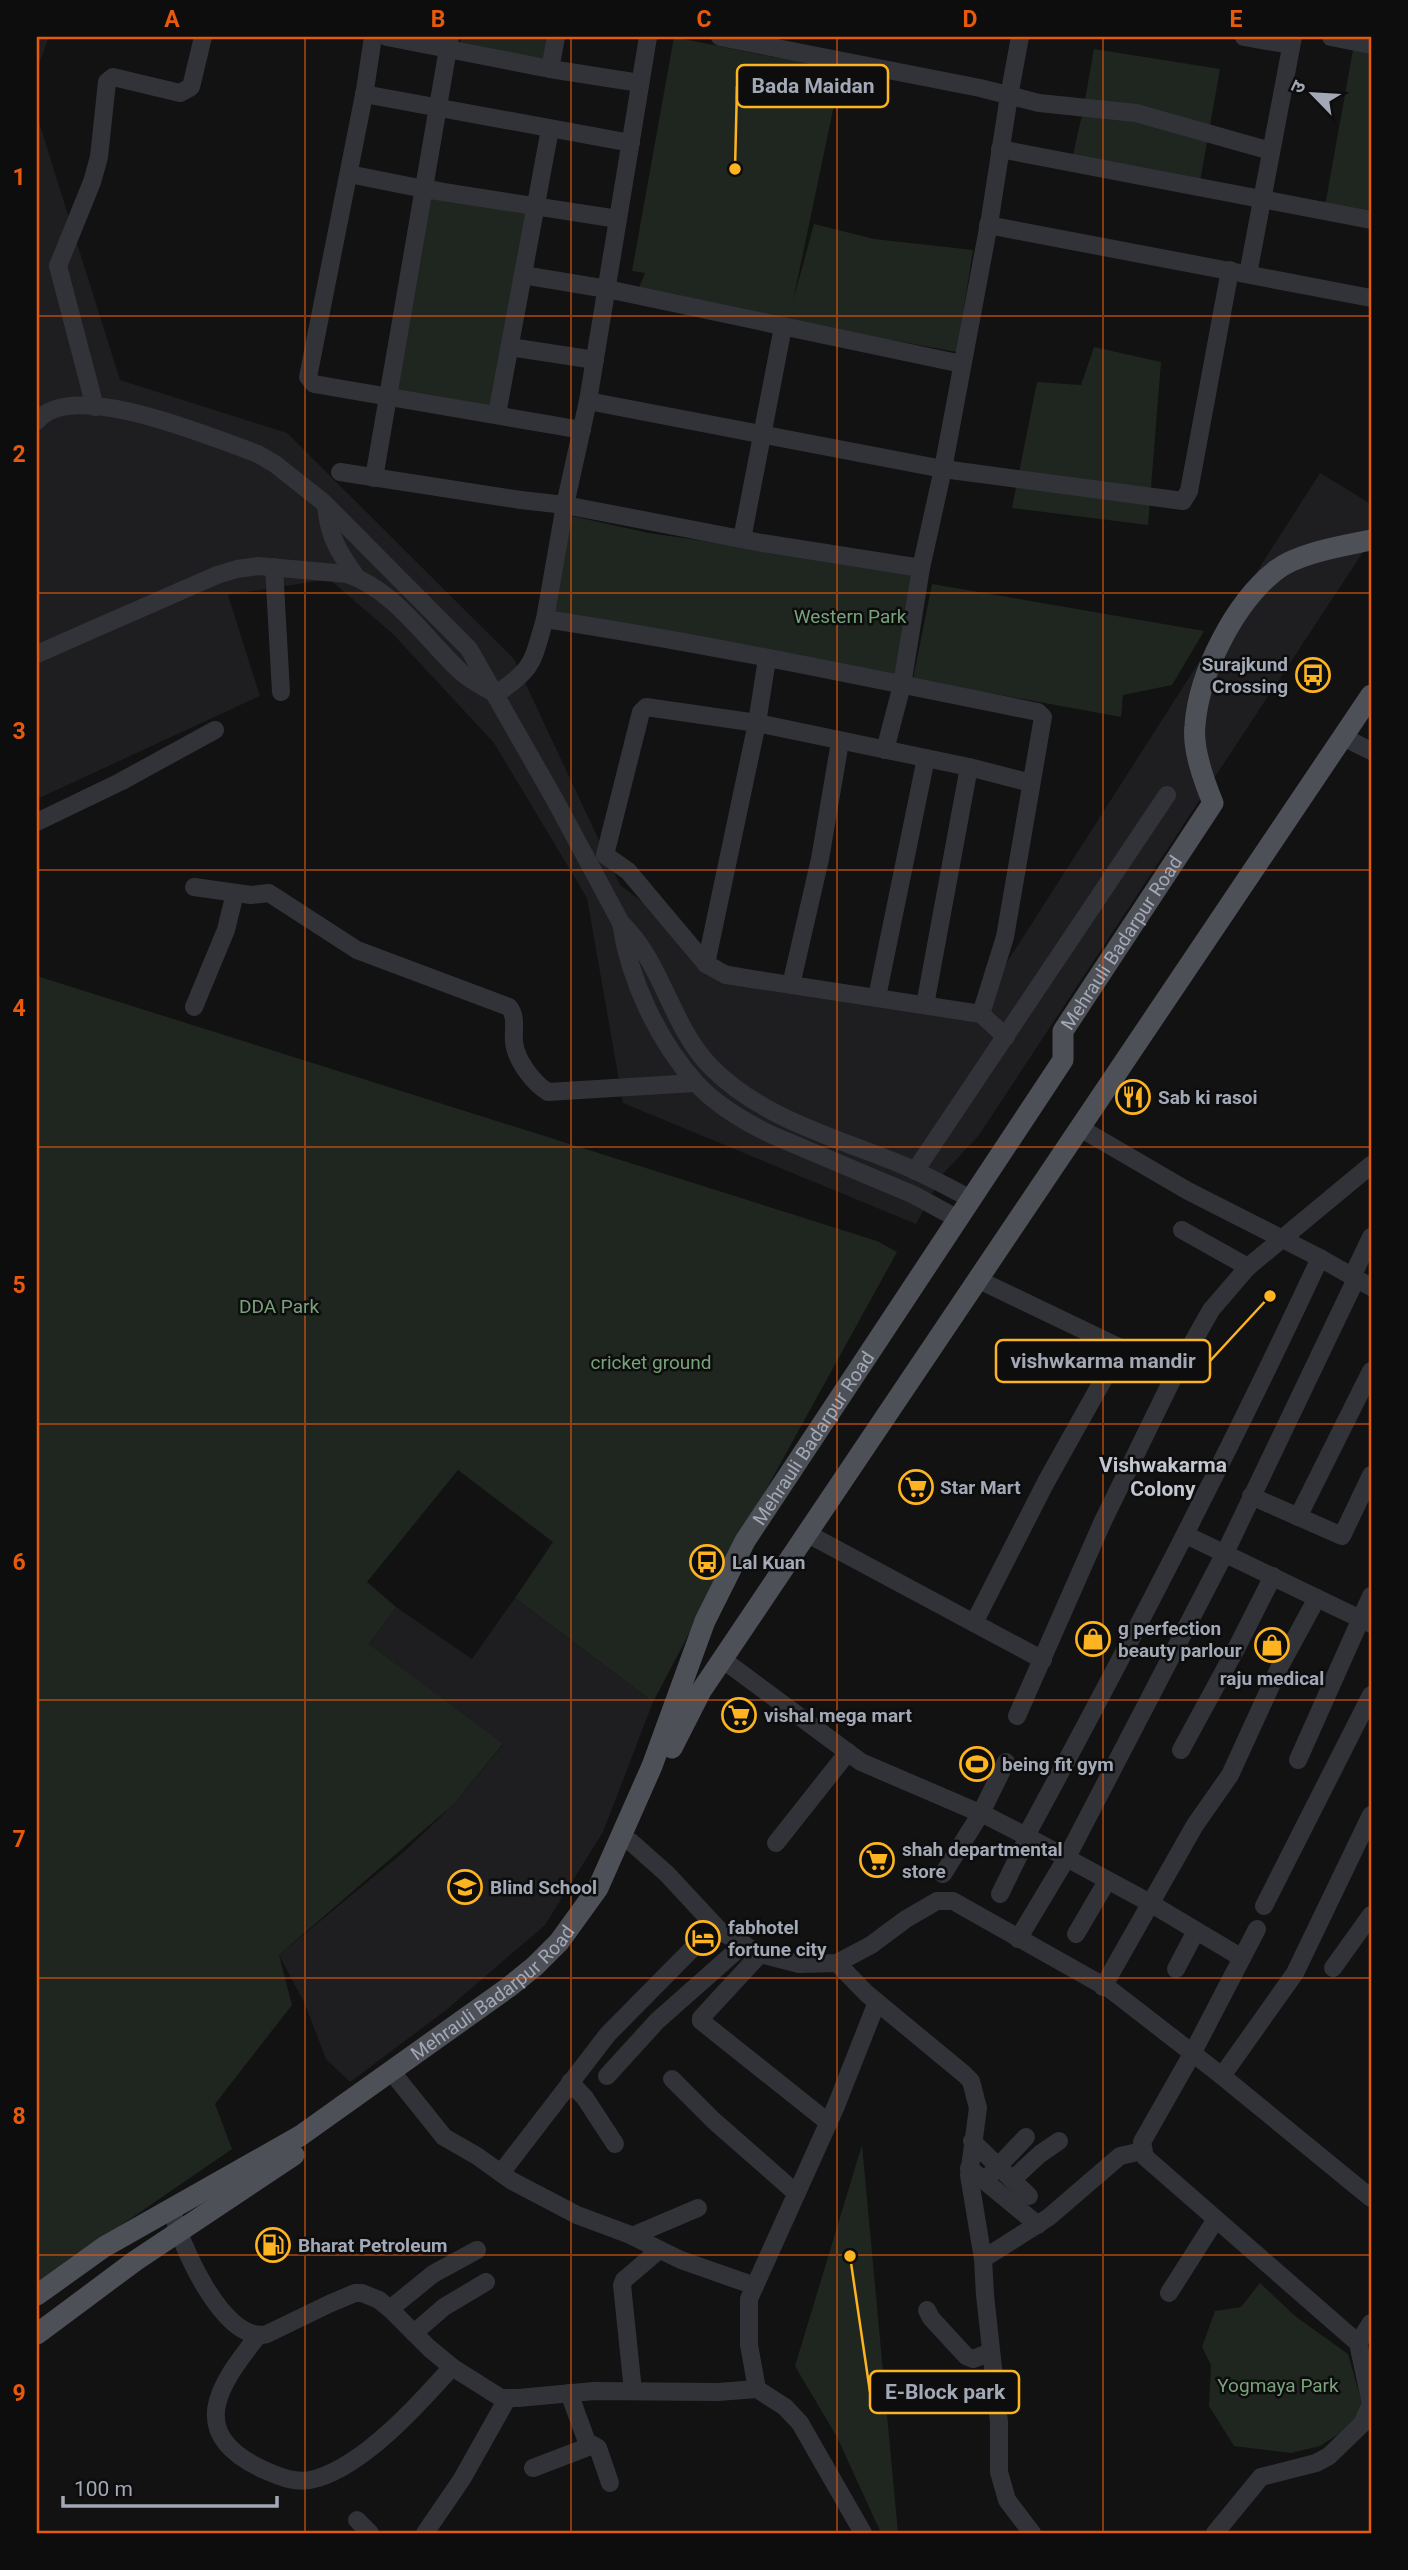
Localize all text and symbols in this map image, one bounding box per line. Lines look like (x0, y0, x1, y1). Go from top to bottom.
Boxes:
text: A (164, 6, 180, 33)
text: B (431, 6, 445, 33)
text: C (696, 6, 712, 33)
text: D (963, 6, 977, 33)
text: E (1230, 6, 1243, 33)
north arrow (1278, 60, 1348, 130)
callout: Bada Maidan (737, 65, 888, 107)
text: Bada Maidan (752, 74, 874, 98)
text: उ (1285, 76, 1311, 97)
text: 1 (12, 164, 26, 191)
text: 2 (12, 441, 26, 468)
park label: Western Park (794, 605, 907, 628)
place label: Surajkund Crossing (1202, 653, 1288, 698)
bus stop icon: Surajkund Crossing (1294, 656, 1332, 694)
text: 3 (12, 718, 26, 745)
street label: Mehrauli Badarpur Road (1056, 851, 1187, 1034)
text: 4 (12, 995, 26, 1022)
restaurant icon: Sab ki rasoi (1114, 1078, 1152, 1116)
place label: Sab ki rasoi (1158, 1086, 1258, 1109)
text: 5 (12, 1272, 26, 1299)
park label: DDA Park (239, 1295, 319, 1318)
callout: vishwkarma mandir (996, 1340, 1210, 1382)
street label: Mehrauli Badarpur Road (747, 1347, 879, 1529)
text: vishwkarma mandir (1010, 1349, 1196, 1373)
park label: cricket ground (591, 1351, 711, 1374)
district label: Vishwakarma Colony (1099, 1453, 1227, 1501)
supermarket icon: Star Mart (897, 1468, 935, 1506)
place label: Star Mart (940, 1476, 1021, 1499)
bus stop icon: Lal Kuan (688, 1543, 726, 1581)
text: 6 (12, 1549, 26, 1576)
place label: Lal Kuan (732, 1551, 806, 1574)
place label: g perfection beauty parlour (1118, 1617, 1242, 1662)
shop icon: g perfection beauty parlour (1074, 1620, 1112, 1658)
shop icon: raju medical (1253, 1626, 1291, 1664)
place label: raju medical (1220, 1667, 1324, 1690)
supermarket icon: vishal mega mart (720, 1696, 758, 1734)
place label: vishal mega mart (764, 1704, 912, 1727)
sports icon: being fit gym (958, 1745, 996, 1783)
place label: being fit gym (1002, 1753, 1114, 1776)
text: 7 (12, 1826, 26, 1853)
place label: shah departmental store (902, 1838, 1063, 1883)
supermarket icon: shah departmental store (858, 1841, 896, 1879)
school or university icon: Blind School (446, 1868, 484, 1906)
place label: Blind School (490, 1876, 597, 1899)
place label: fabhotel fortune city (728, 1916, 827, 1961)
hotel icon: fabhotel fortune city (684, 1919, 722, 1957)
street label: Mehrauli Badarpur Road (406, 1921, 579, 2065)
text: 8 (12, 2103, 26, 2130)
fuel station icon: Bharat Petroleum (254, 2226, 292, 2264)
place label: Bharat Petroleum (298, 2234, 448, 2257)
callout: E-Block park (870, 2371, 1019, 2413)
park label: Yogmaya Park (1217, 2374, 1339, 2397)
text: 9 (12, 2380, 26, 2407)
text: E-Block park (885, 2380, 1006, 2404)
scale bar (63, 2465, 276, 2509)
text: 100 m (74, 2477, 133, 2501)

